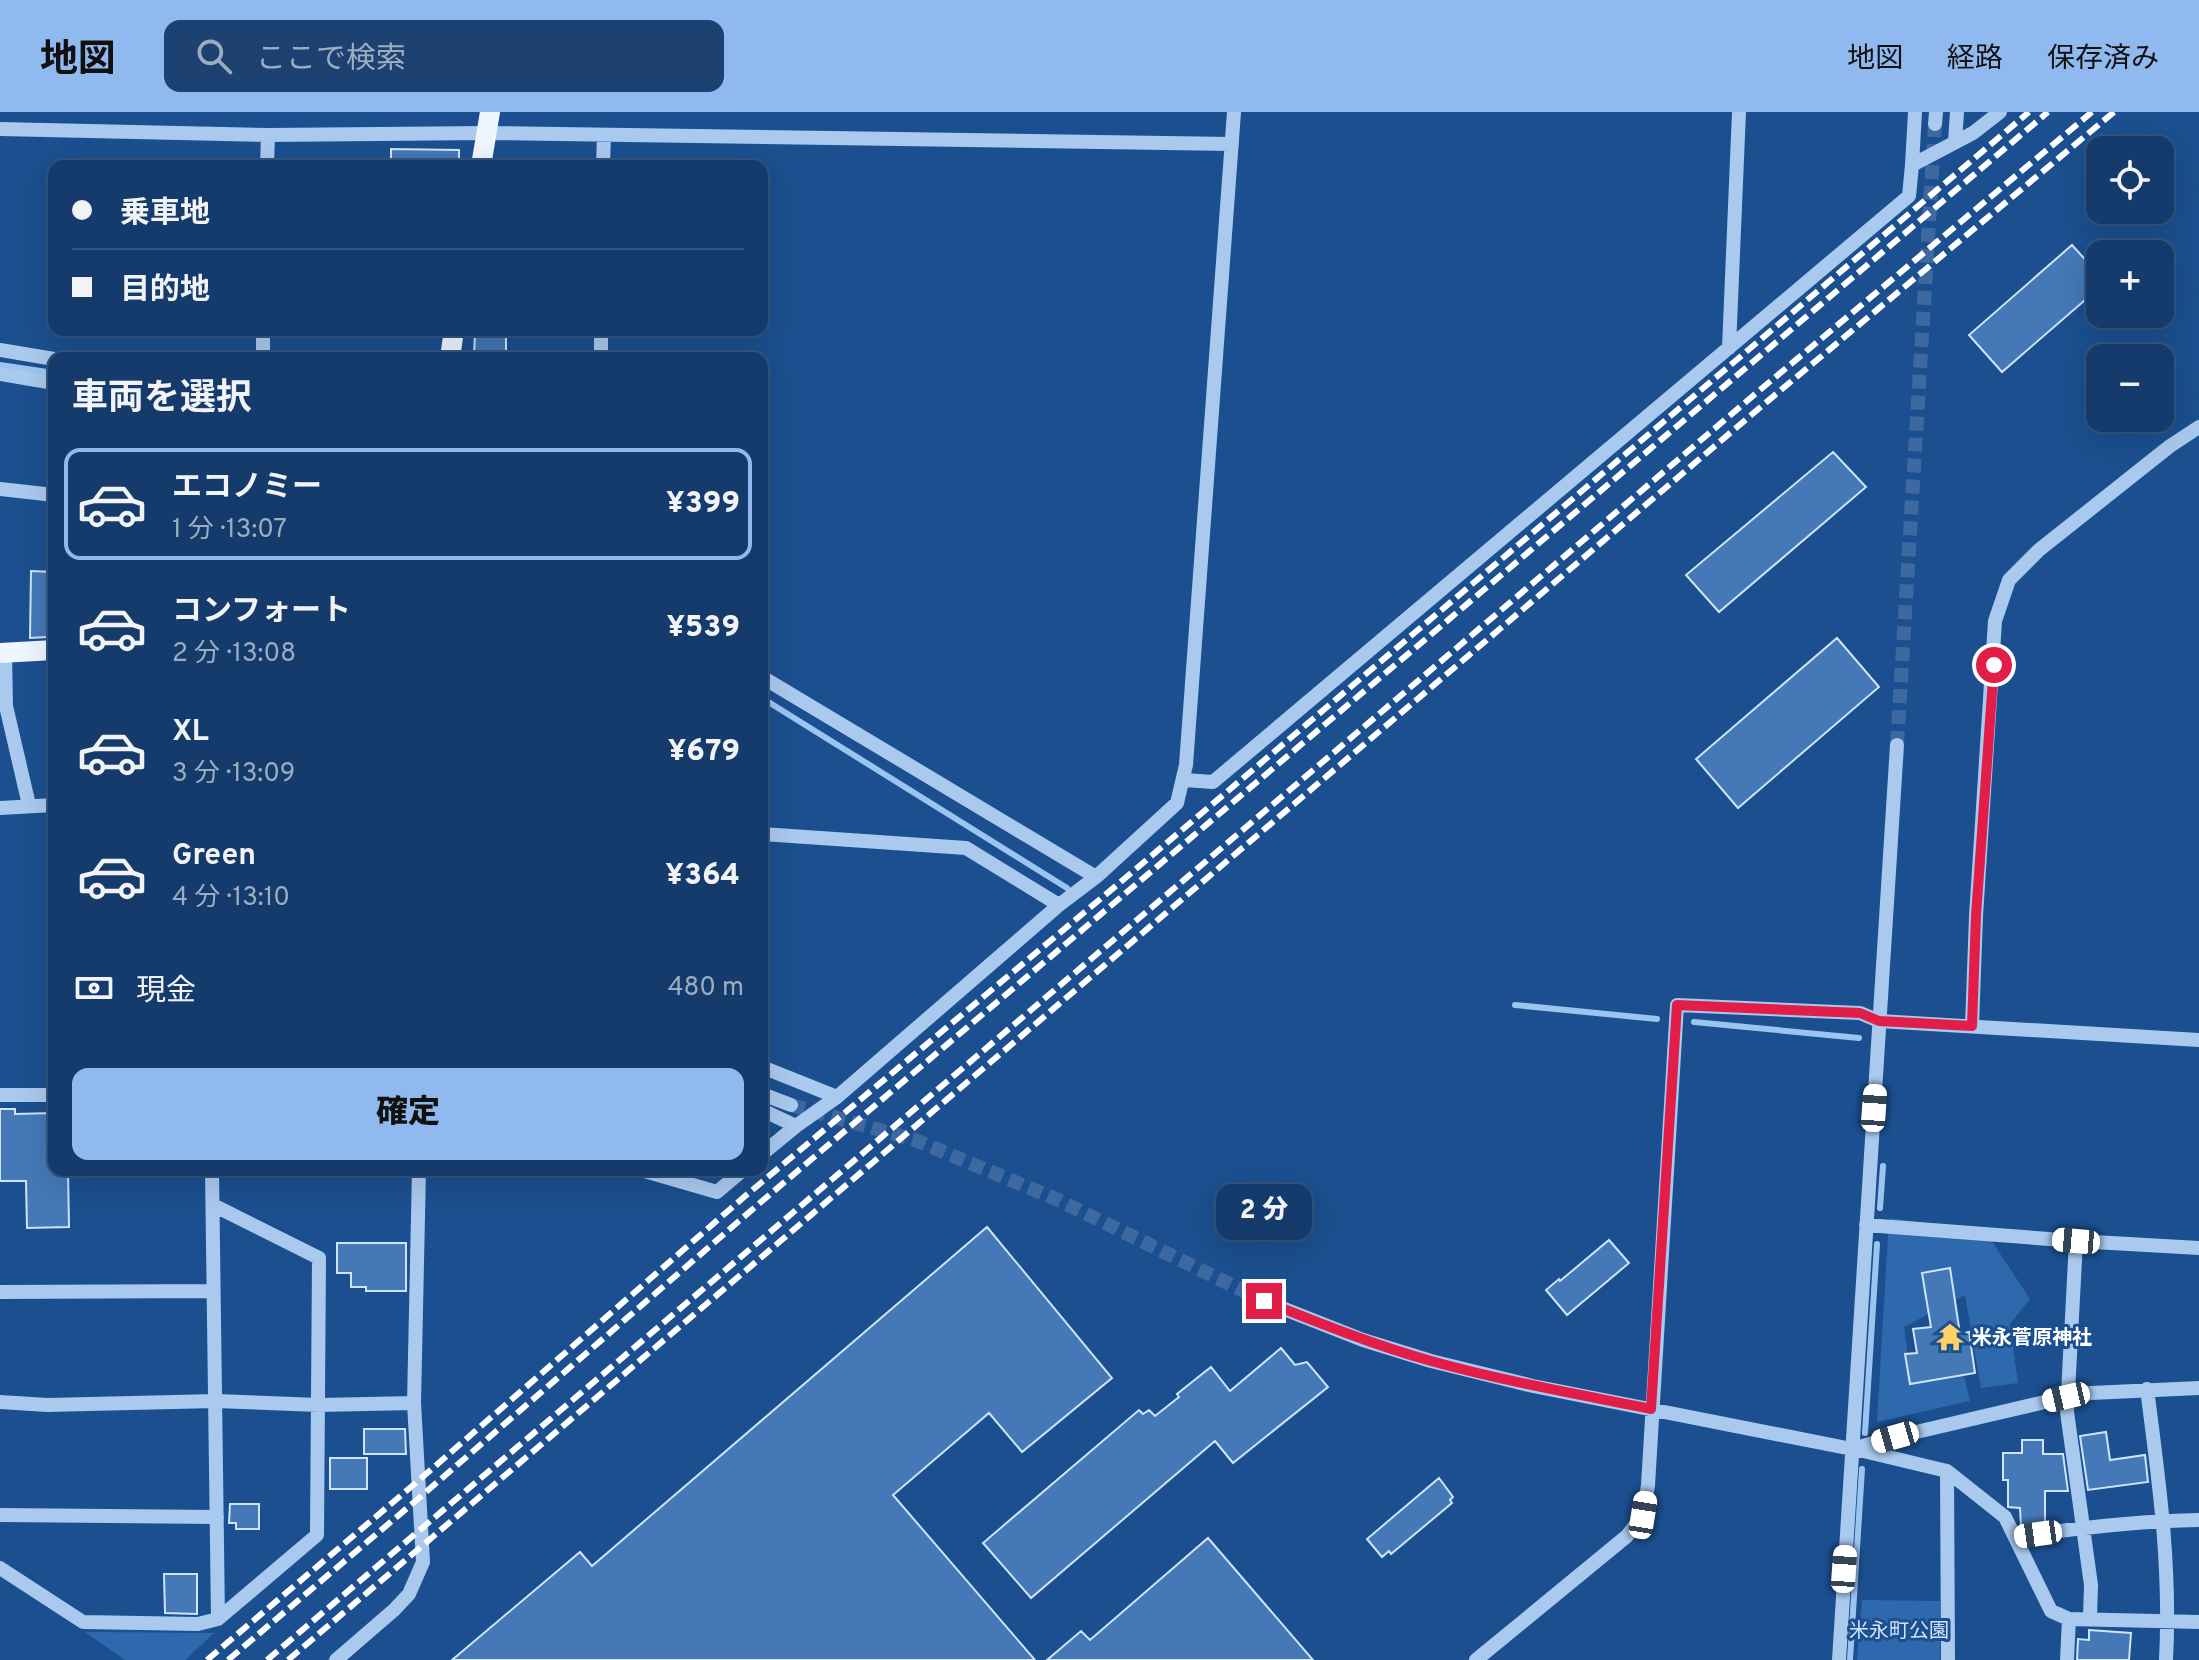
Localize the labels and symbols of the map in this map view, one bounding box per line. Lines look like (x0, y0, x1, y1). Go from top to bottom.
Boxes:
route start (1976, 647, 2012, 683)
car (1860, 1083, 1888, 1133)
callout: 2 分 (1216, 1185, 1312, 1241)
car (2051, 1227, 2101, 1255)
route end (1246, 1283, 1282, 1319)
temple icon: 米永菅原神社 (1935, 1322, 1965, 1352)
place label: 米永菅原神社 (1972, 1326, 2092, 1352)
car (2040, 1380, 2092, 1414)
car (1869, 1419, 1921, 1455)
car (1627, 1489, 1659, 1541)
car (2013, 1519, 2063, 1549)
car (1830, 1544, 1858, 1594)
park label: 米永町公園 (1849, 1619, 1949, 1645)

